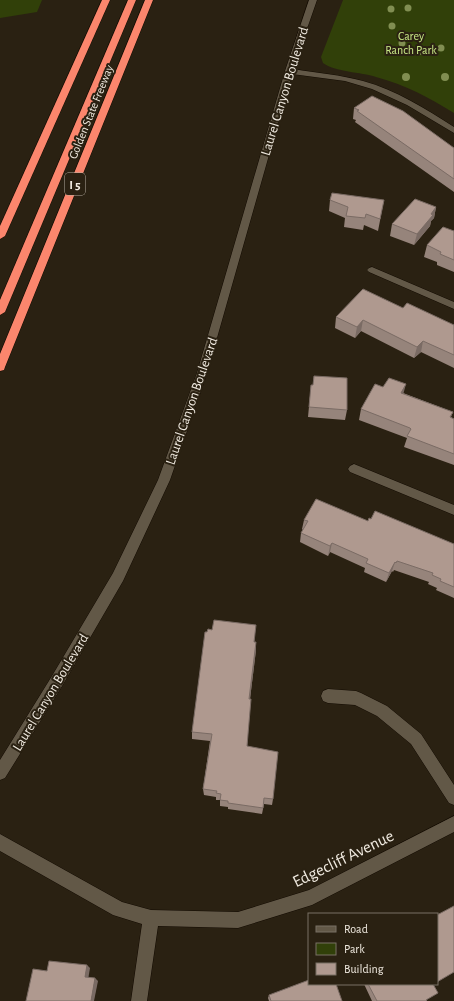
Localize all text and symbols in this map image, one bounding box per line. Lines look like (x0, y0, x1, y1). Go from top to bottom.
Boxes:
street label: Laurel Canyon Boulevard (259, 25, 311, 157)
park label: Carey Ranch Park (385, 30, 437, 56)
street label: Golden State Freeway (67, 63, 116, 161)
road number: I 5 (65, 173, 85, 195)
street label: Laurel Canyon Boulevard (164, 336, 220, 467)
street label: Laurel Canyon Boulevard (10, 632, 91, 753)
street label: Edgecliff Avenue (290, 827, 397, 890)
legend (308, 913, 438, 985)
text: Road (344, 923, 368, 935)
text: Park (344, 943, 365, 955)
text: Building (344, 963, 384, 975)

